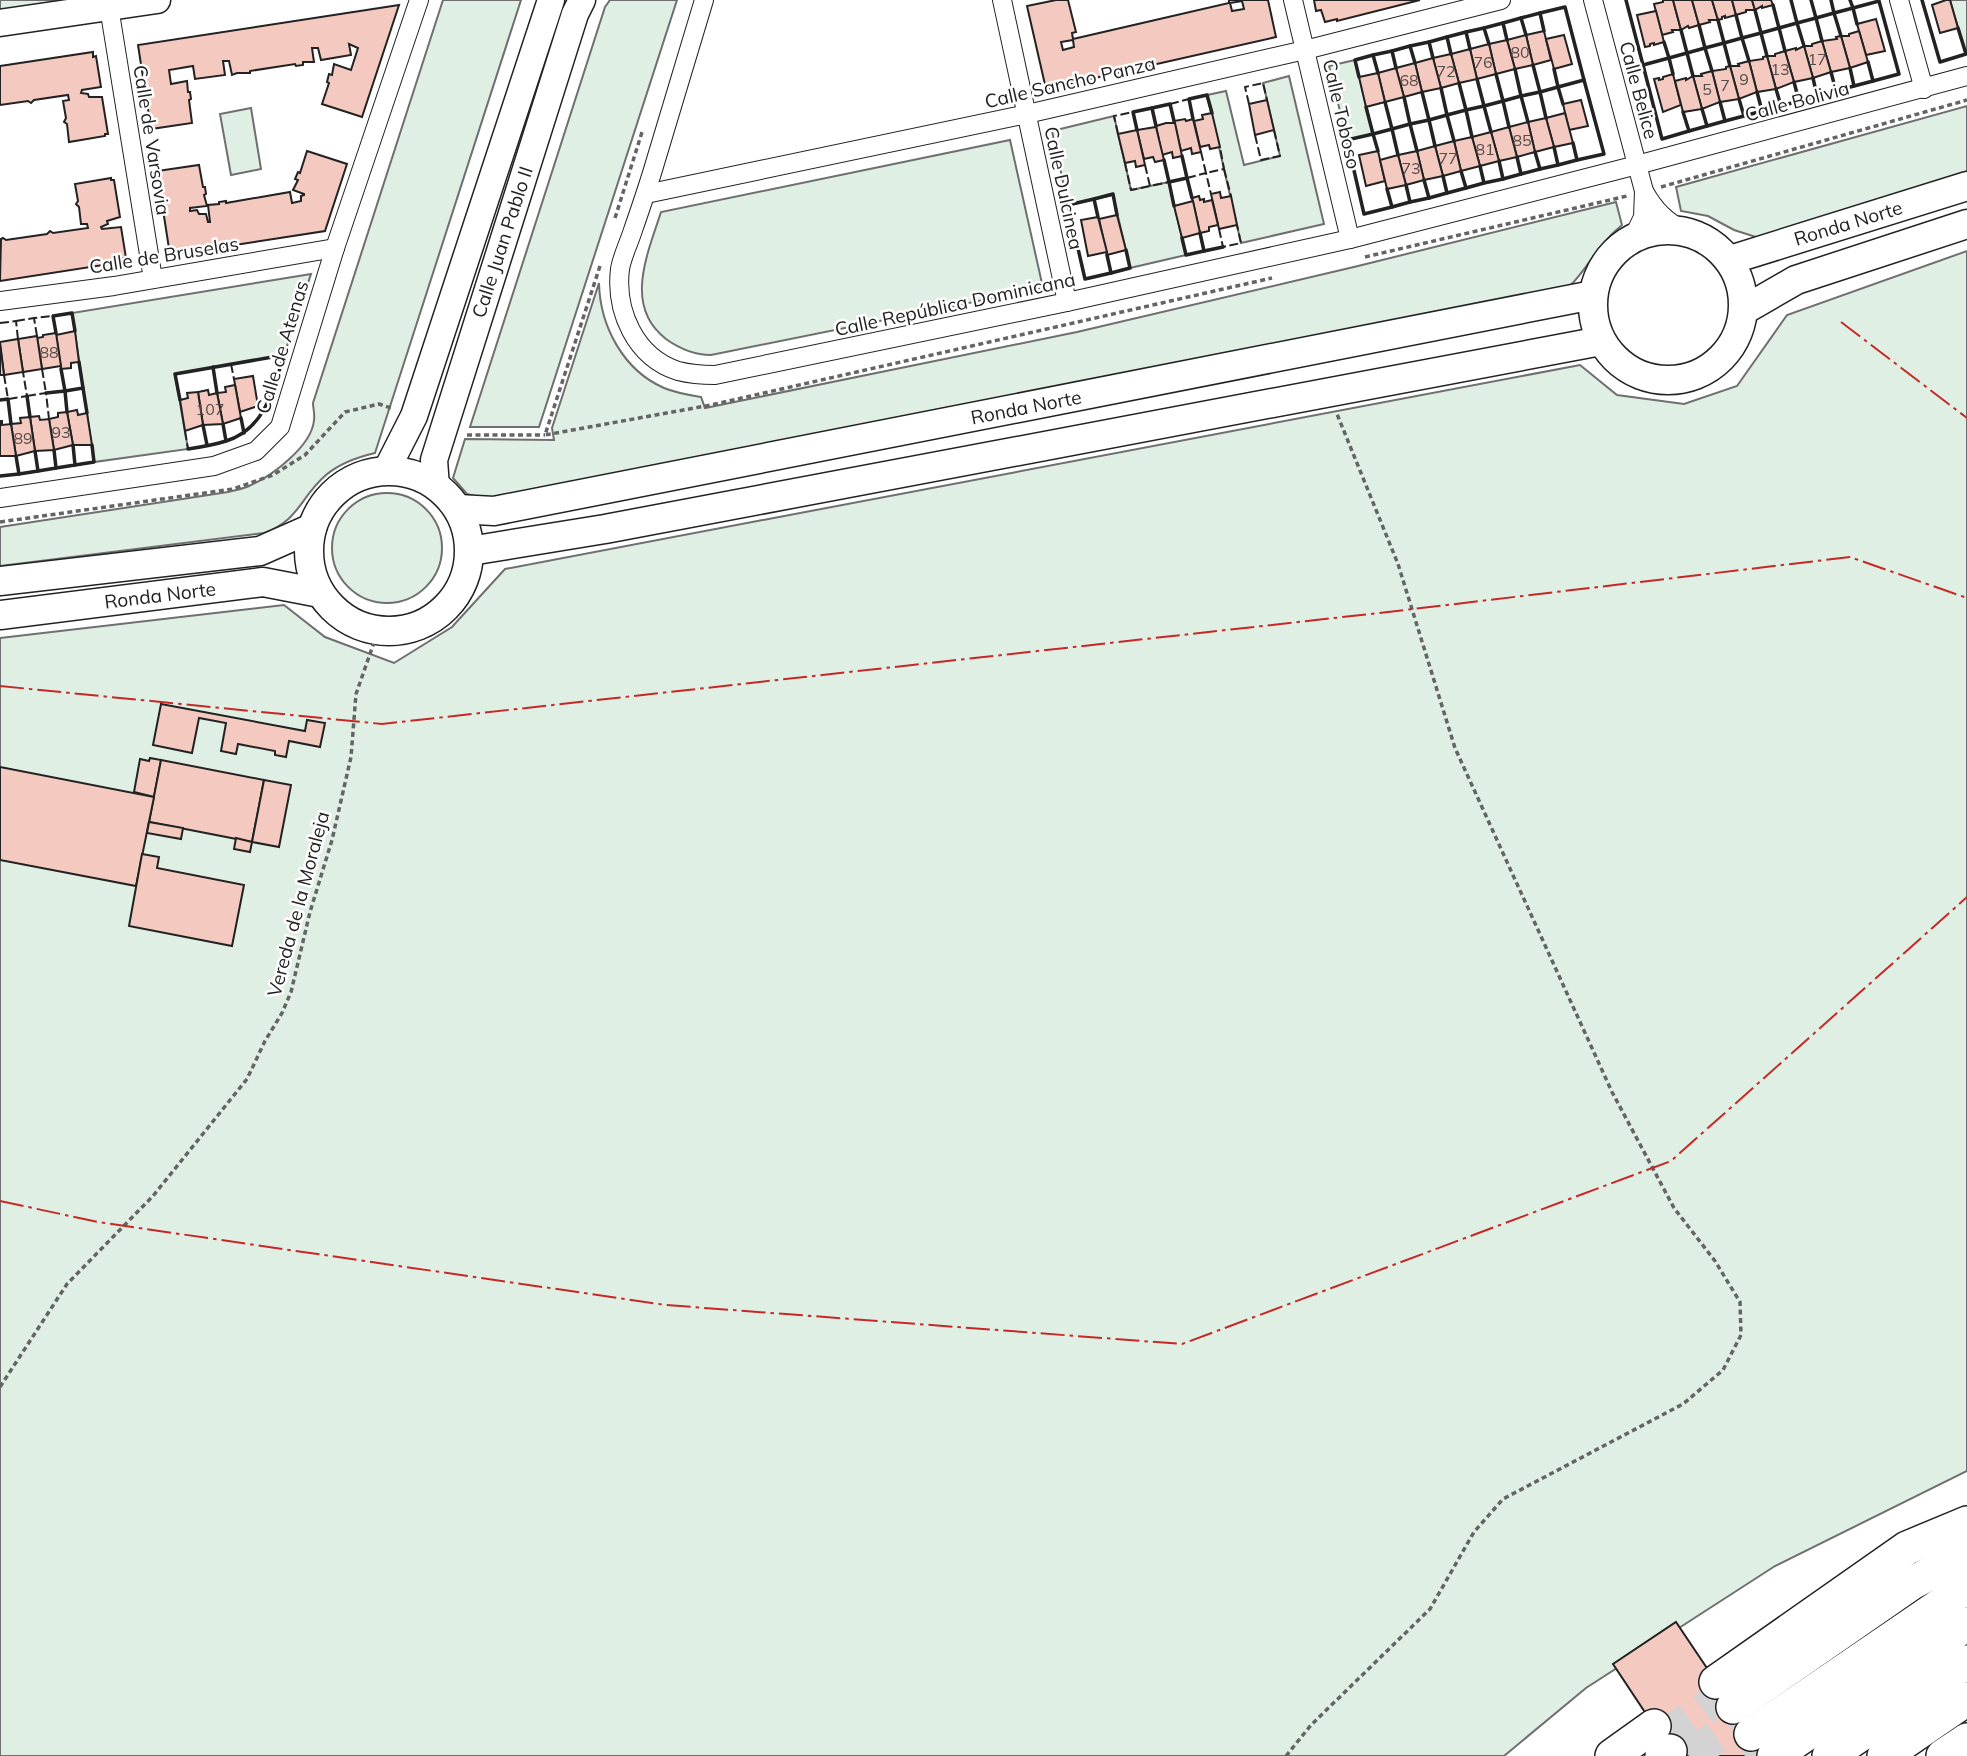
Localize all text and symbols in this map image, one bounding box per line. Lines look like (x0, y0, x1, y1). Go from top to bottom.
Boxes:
street label: Calle Belice (1614, 38, 1664, 142)
house number: 80 (1510, 42, 1530, 62)
house number: 17 (1807, 49, 1827, 69)
street label: Calle Sancho Panza (982, 51, 1158, 113)
house number: 76 (1473, 52, 1493, 72)
street label: Calle Toboso (1318, 57, 1366, 171)
house number: 13 (1770, 59, 1790, 79)
house number: 72 (1436, 61, 1456, 81)
street label: Calle de Varsovia (128, 63, 176, 217)
house number: 9 (1739, 69, 1749, 89)
house number: 68 (1399, 70, 1419, 90)
house number: 7 (1720, 75, 1730, 95)
street label: Calle Bolivia (1742, 76, 1852, 126)
house number: 5 (1702, 79, 1712, 99)
street label: Calle Dulcinea (1039, 124, 1089, 252)
house number: 85 (1512, 130, 1532, 150)
house number: 81 (1475, 139, 1495, 159)
house number: 77 (1438, 148, 1458, 168)
house number: 73 (1401, 158, 1421, 178)
street label: Calle Juan Pablo II (466, 163, 538, 321)
street label: Ronda Norte (1791, 195, 1905, 251)
street label: Calle de Bruselas (88, 231, 240, 279)
street label: Calle República Dominicana (833, 267, 1077, 341)
street label: Calle de Atenas (250, 278, 314, 416)
house number: 88 (39, 342, 59, 362)
street label: Ronda Norte (969, 385, 1083, 429)
house number: 107 (196, 399, 224, 419)
house number: 93 (51, 422, 71, 442)
house number: 89 (13, 428, 33, 448)
street label: Ronda Norte (103, 576, 217, 614)
street label: Vereda de la Moraleja (262, 809, 334, 999)

